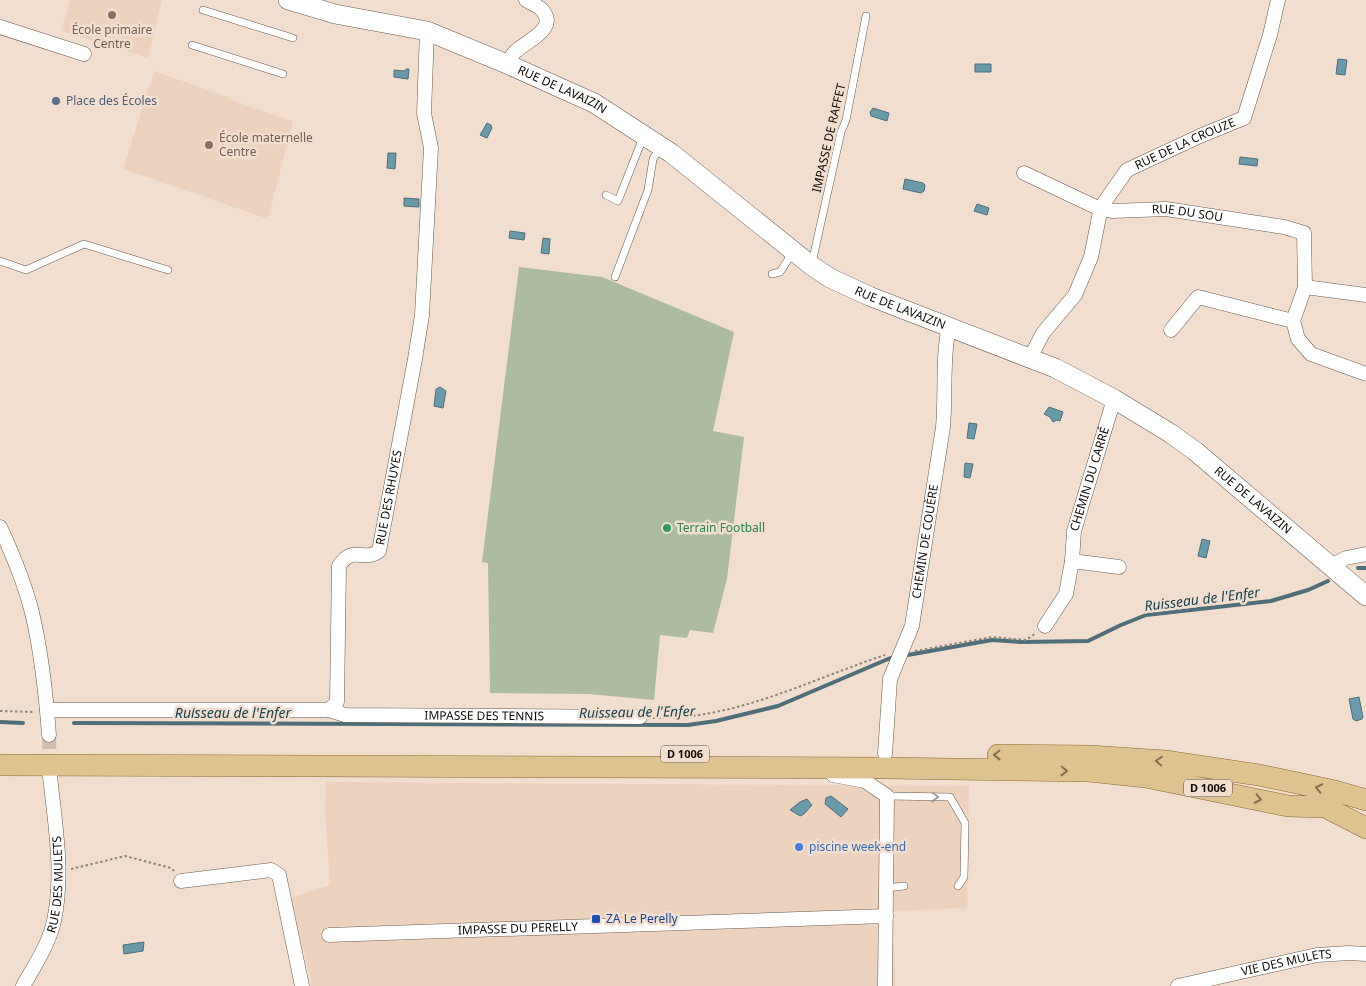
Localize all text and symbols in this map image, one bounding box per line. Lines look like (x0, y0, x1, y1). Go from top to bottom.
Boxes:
marker: École primaire Centre (106, 9, 118, 21)
place label: École primaire Centre (72, 21, 153, 52)
street label: RUE DE LAVAIZIN (515, 61, 611, 117)
street label: IMPASSE DE RAFFET (808, 81, 849, 194)
place label: Place des Écoles (66, 92, 157, 109)
marker: Place des Écoles (50, 95, 62, 107)
street label: RUE DE LA CROUZE (1132, 113, 1238, 173)
place label: École maternelle Centre (219, 129, 313, 160)
marker: École maternelle Centre (203, 139, 215, 151)
street label: RUE DU SOU (1152, 200, 1224, 226)
street label: RUE DE LAVAIZIN (852, 282, 949, 333)
street label: CHEMIN DU CARRÉ (1065, 425, 1113, 533)
street label: RUE DES RHUYES (371, 448, 406, 547)
street label: RUE DE LAVAIZIN (1211, 462, 1296, 538)
street label: CHEMIN DE COUÈRE (907, 483, 942, 600)
place label: Terrain Football (677, 519, 765, 536)
marker: Terrain Football (661, 522, 673, 534)
water label: Ruisseau de l'Enfer (1143, 582, 1261, 615)
water label: Ruisseau de l'Enfer (579, 701, 696, 722)
water label: Ruisseau de l'Enfer (175, 703, 292, 722)
street label: IMPASSE DES TENNIS (424, 707, 545, 724)
road number: D 1006 (661, 746, 709, 762)
one-way arrow (992, 750, 1000, 760)
one-way arrow (1155, 755, 1163, 766)
one-way arrow (1060, 766, 1068, 776)
road number: D 1006 (1184, 780, 1232, 796)
one-way arrow (1315, 783, 1323, 794)
one-way arrow (932, 792, 940, 802)
one-way arrow (1254, 793, 1262, 804)
street label: RUE DES MULETS (42, 835, 67, 935)
place label: piscine week-end (809, 838, 906, 855)
marker: piscine week-end (793, 841, 805, 853)
place label: ZA Le Perelly (606, 910, 679, 927)
marker: ZA Le Perelly (590, 913, 602, 925)
street label: IMPASSE DU PERELLY (458, 918, 578, 939)
street label: VIE DES MULETS (1239, 945, 1333, 980)

